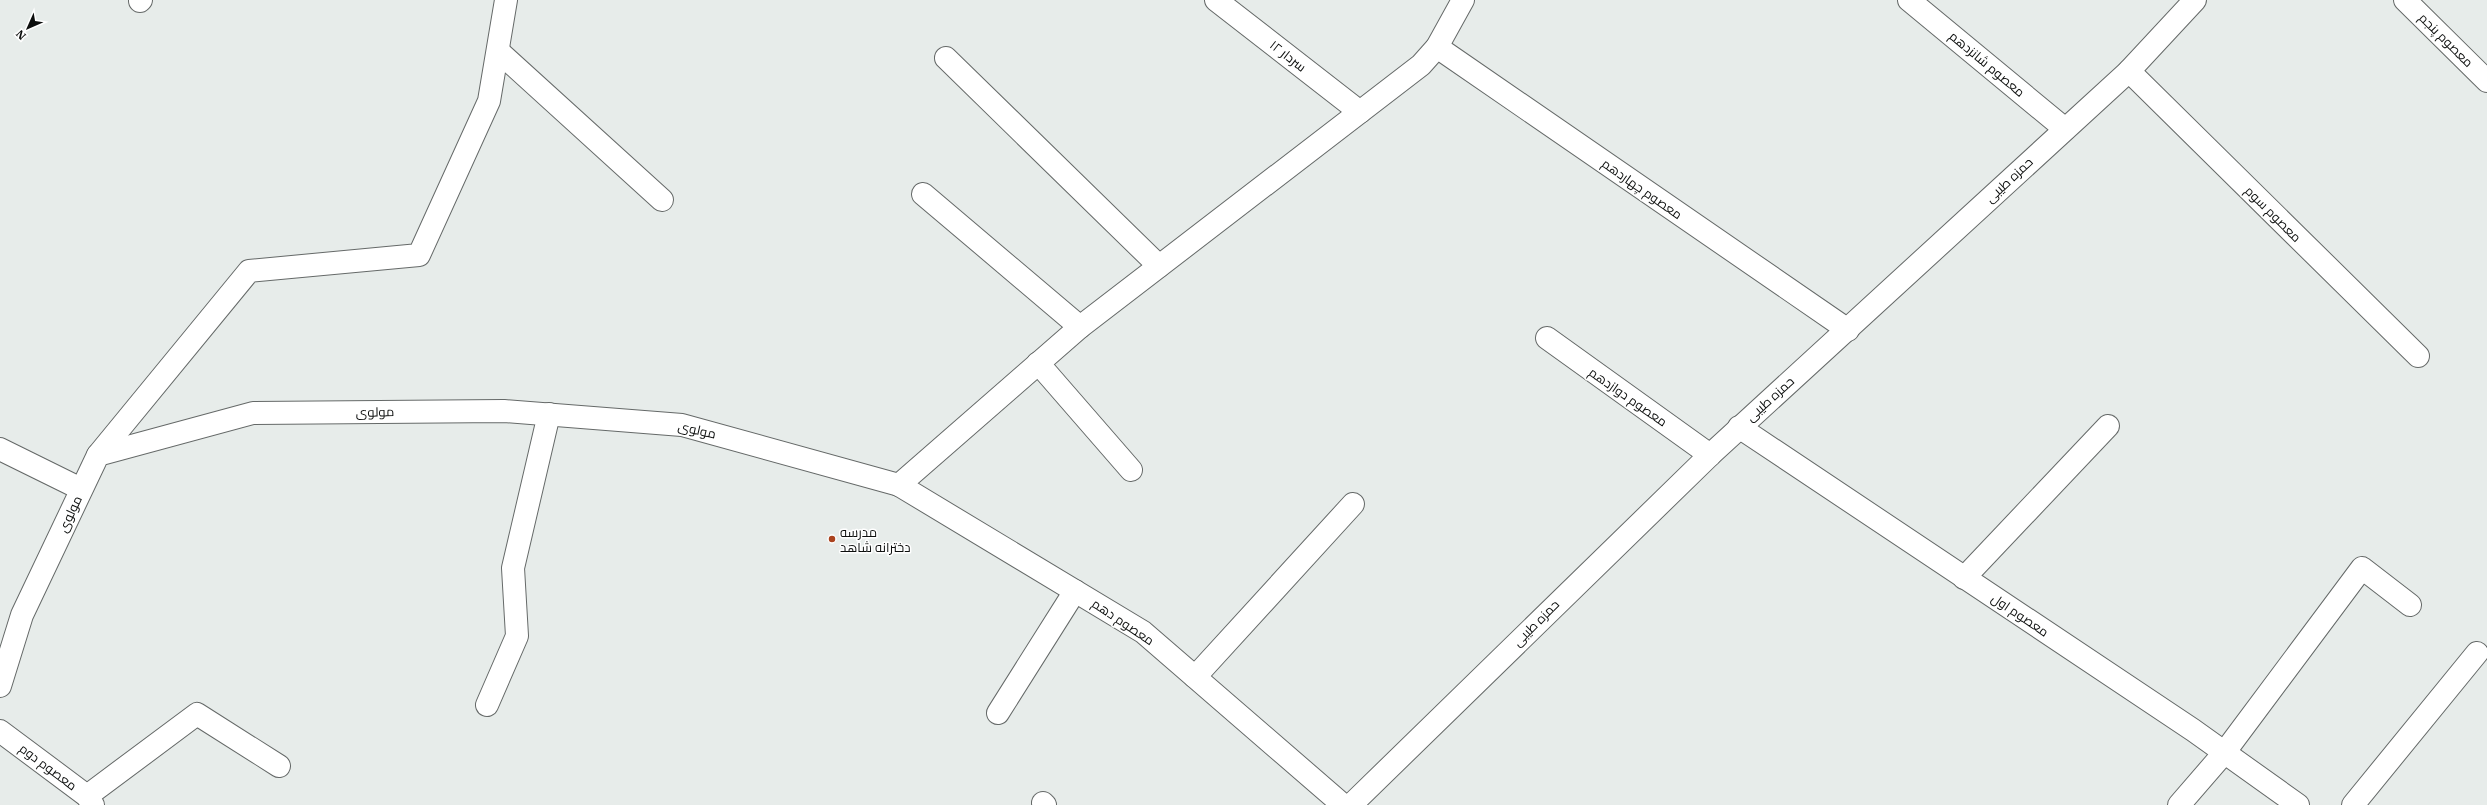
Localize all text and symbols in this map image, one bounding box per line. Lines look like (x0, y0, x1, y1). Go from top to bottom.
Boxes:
north arrow (8, 8, 48, 48)
street label: معصوم پنجم (2415, 9, 2477, 71)
text: N (13, 27, 29, 43)
street label: معصوم شانزدهم (1945, 27, 2028, 101)
street label: سردار ۱۲ (1266, 37, 1310, 75)
street label: حمزه طیبی (1982, 154, 2036, 206)
street label: معصوم چهاردهم (1598, 155, 1686, 224)
street label: معصوم سوم (2241, 182, 2305, 246)
street label: معصوم دوازدهم (1585, 364, 1670, 431)
street label: حمزه طیبی (1742, 373, 1798, 425)
street label: مولوی (356, 403, 394, 421)
street label: مولوی (676, 417, 718, 443)
street label: مولوی (54, 493, 86, 535)
place label: مدرسه دخترانه شاهد (840, 524, 911, 556)
marker: مدرسه دخترانه شاهد (827, 534, 837, 544)
street label: معصوم اول (1987, 590, 2052, 641)
street label: معصوم دهم (1088, 595, 1157, 650)
street label: حمزه طیبی (1509, 596, 1563, 650)
street label: معصوم دوم (15, 740, 80, 795)

